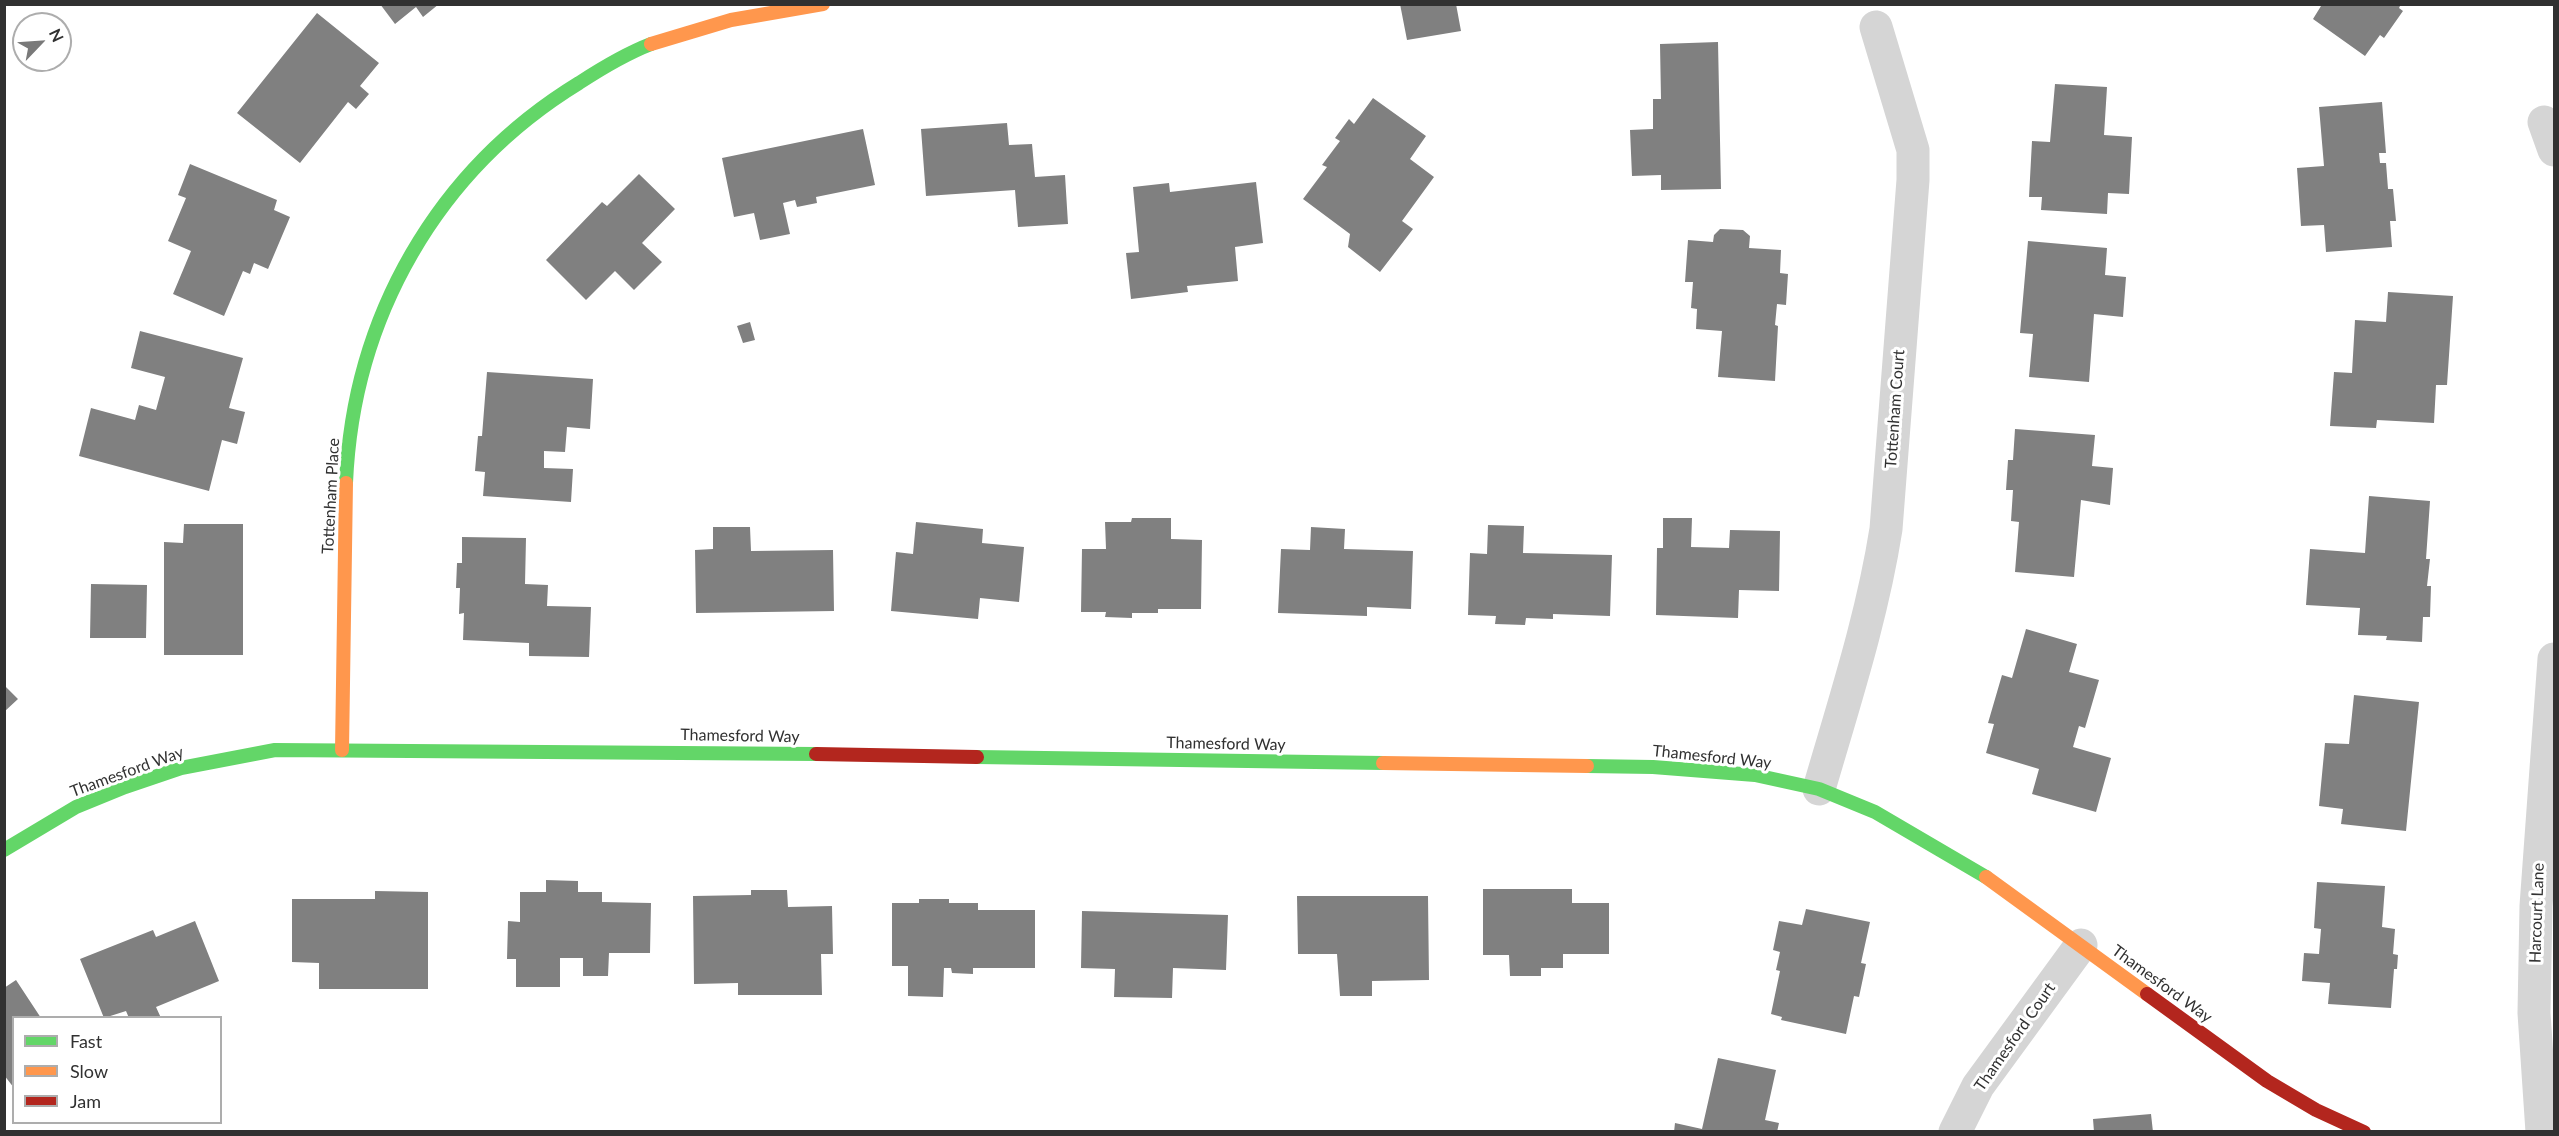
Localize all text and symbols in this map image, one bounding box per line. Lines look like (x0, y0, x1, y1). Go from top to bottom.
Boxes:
north arrow (12, 12, 72, 72)
text: N (46, 25, 68, 45)
street label: Tottenham Court (1881, 349, 1909, 469)
street label: Tottenham Place (318, 438, 344, 554)
street label: Thamesford Way (680, 725, 800, 747)
street label: Thamesford Way (1166, 733, 1286, 755)
street label: Thamesford Way (1652, 741, 1772, 773)
street label: Thamesford Way (68, 743, 186, 801)
street label: Harcourt Lane (2526, 863, 2548, 963)
street label: Thamesford Way (2108, 941, 2216, 1027)
street label: Thamesford Court (1970, 979, 2060, 1095)
legend (12, 1016, 222, 1124)
text: Fast (70, 1030, 102, 1052)
text: Slow (70, 1060, 108, 1082)
text: Jam (70, 1090, 101, 1112)

